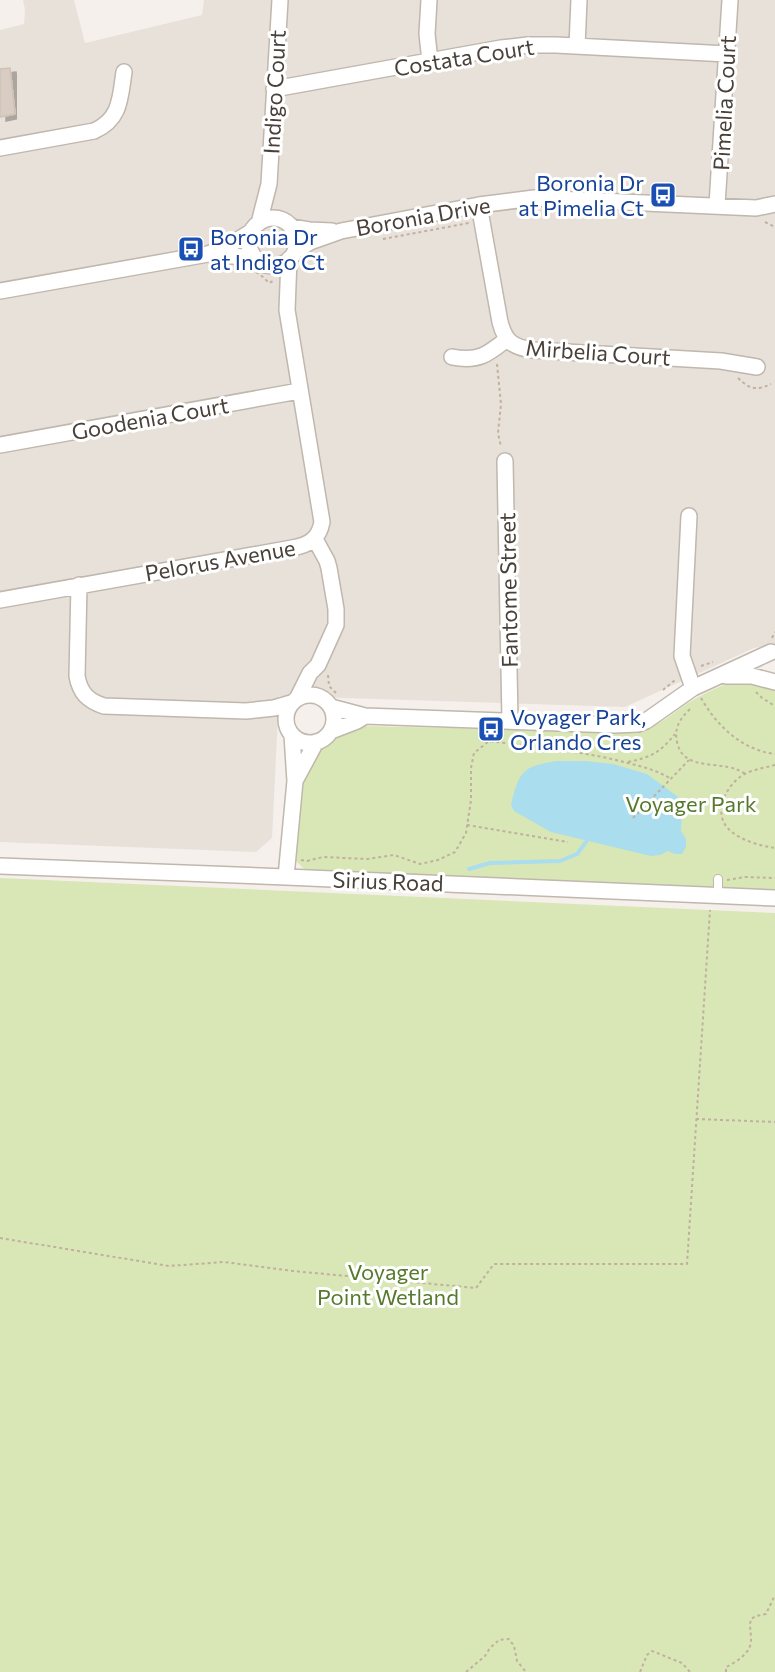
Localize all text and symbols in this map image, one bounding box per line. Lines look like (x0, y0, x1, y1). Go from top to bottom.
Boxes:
street label: Indigo Court (257, 29, 291, 155)
street label: Costata Court (392, 33, 536, 81)
street label: Pimelia Court (707, 35, 741, 171)
place label: Boronia Dr at Pimelia Ct (518, 169, 644, 221)
bus stop icon: Boronia Dr at Pimelia Ct (648, 180, 678, 210)
street label: Boronia Drive (354, 191, 492, 241)
place label: Boronia Dr at Indigo Ct (210, 223, 325, 275)
bus stop icon: Boronia Dr at Indigo Ct (176, 234, 206, 264)
street label: Mirbelia Court (525, 333, 671, 371)
street label: Goodenia Court (69, 391, 231, 445)
street label: Fantome Street (493, 512, 523, 668)
street label: Pelorus Avenue (143, 533, 297, 587)
place label: Voyager Park, Orlando Cres (510, 703, 646, 755)
bus stop icon: Voyager Park, Orlando Cres (476, 714, 506, 744)
park label: Voyager Park (625, 790, 757, 817)
street label: Sirius Road (332, 866, 444, 896)
park label: Voyager Point Wetland (317, 1258, 459, 1310)

